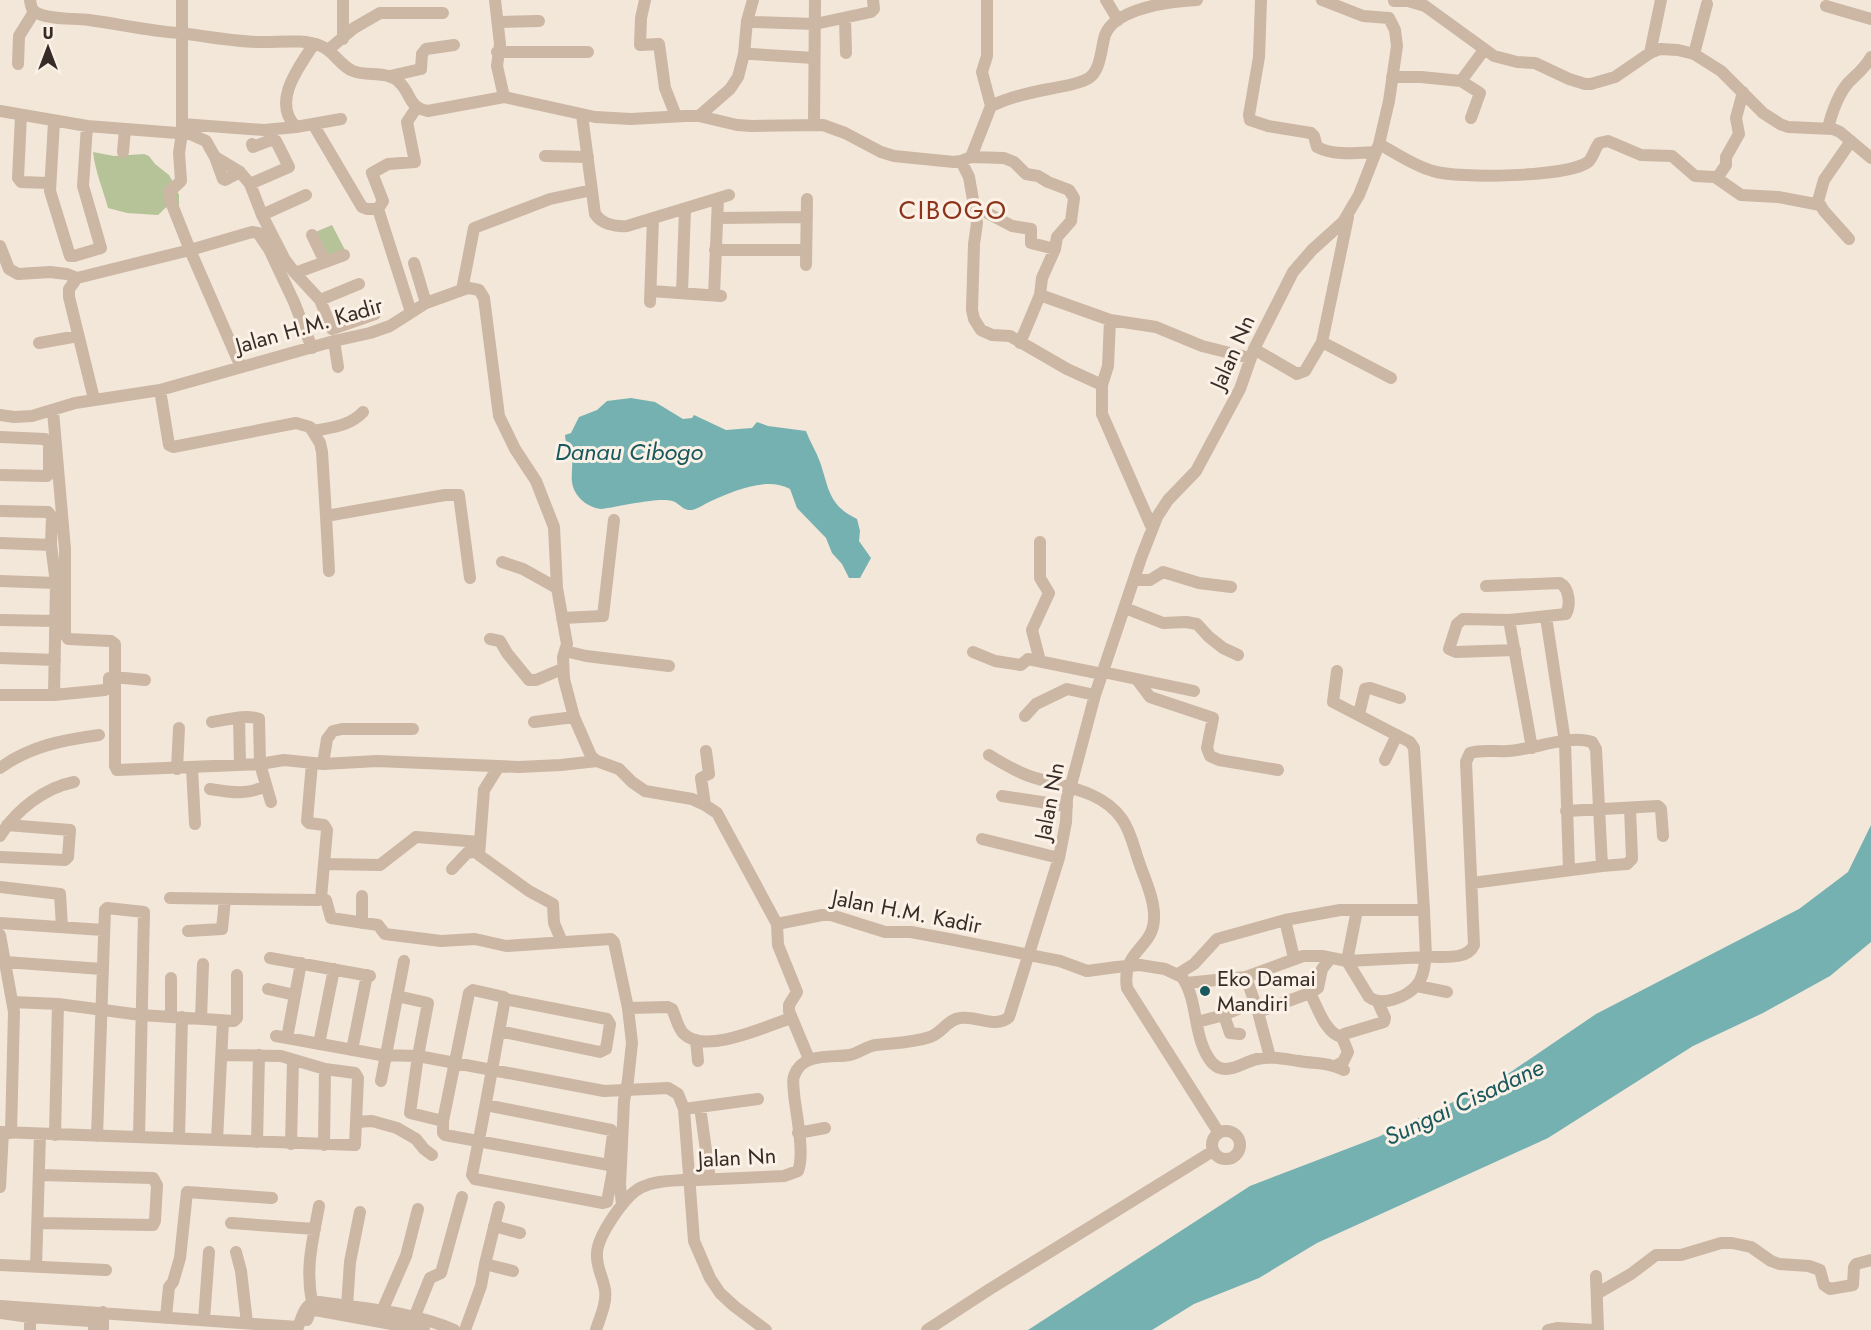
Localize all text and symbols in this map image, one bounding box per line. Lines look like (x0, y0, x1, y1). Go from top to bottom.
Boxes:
north arrow (18, 18, 78, 78)
text: U (42, 22, 54, 45)
district label: CIBOGO (899, 191, 1007, 229)
street label: Jalan H.M. Kadir (229, 289, 387, 362)
street label: Jalan Nn (1200, 310, 1263, 397)
water label: Danau Cibogo (555, 434, 703, 469)
street label: Jalan Nn (1025, 760, 1072, 845)
street label: Jalan H.M. Kadir (826, 880, 985, 941)
place label: Eko Damai Mandiri (1217, 962, 1316, 1019)
marker: Eko Damai Mandiri (1198, 984, 1212, 998)
water label: Sungai Cisadane (1378, 1049, 1549, 1154)
street label: Jalan Nn (694, 1139, 777, 1175)

